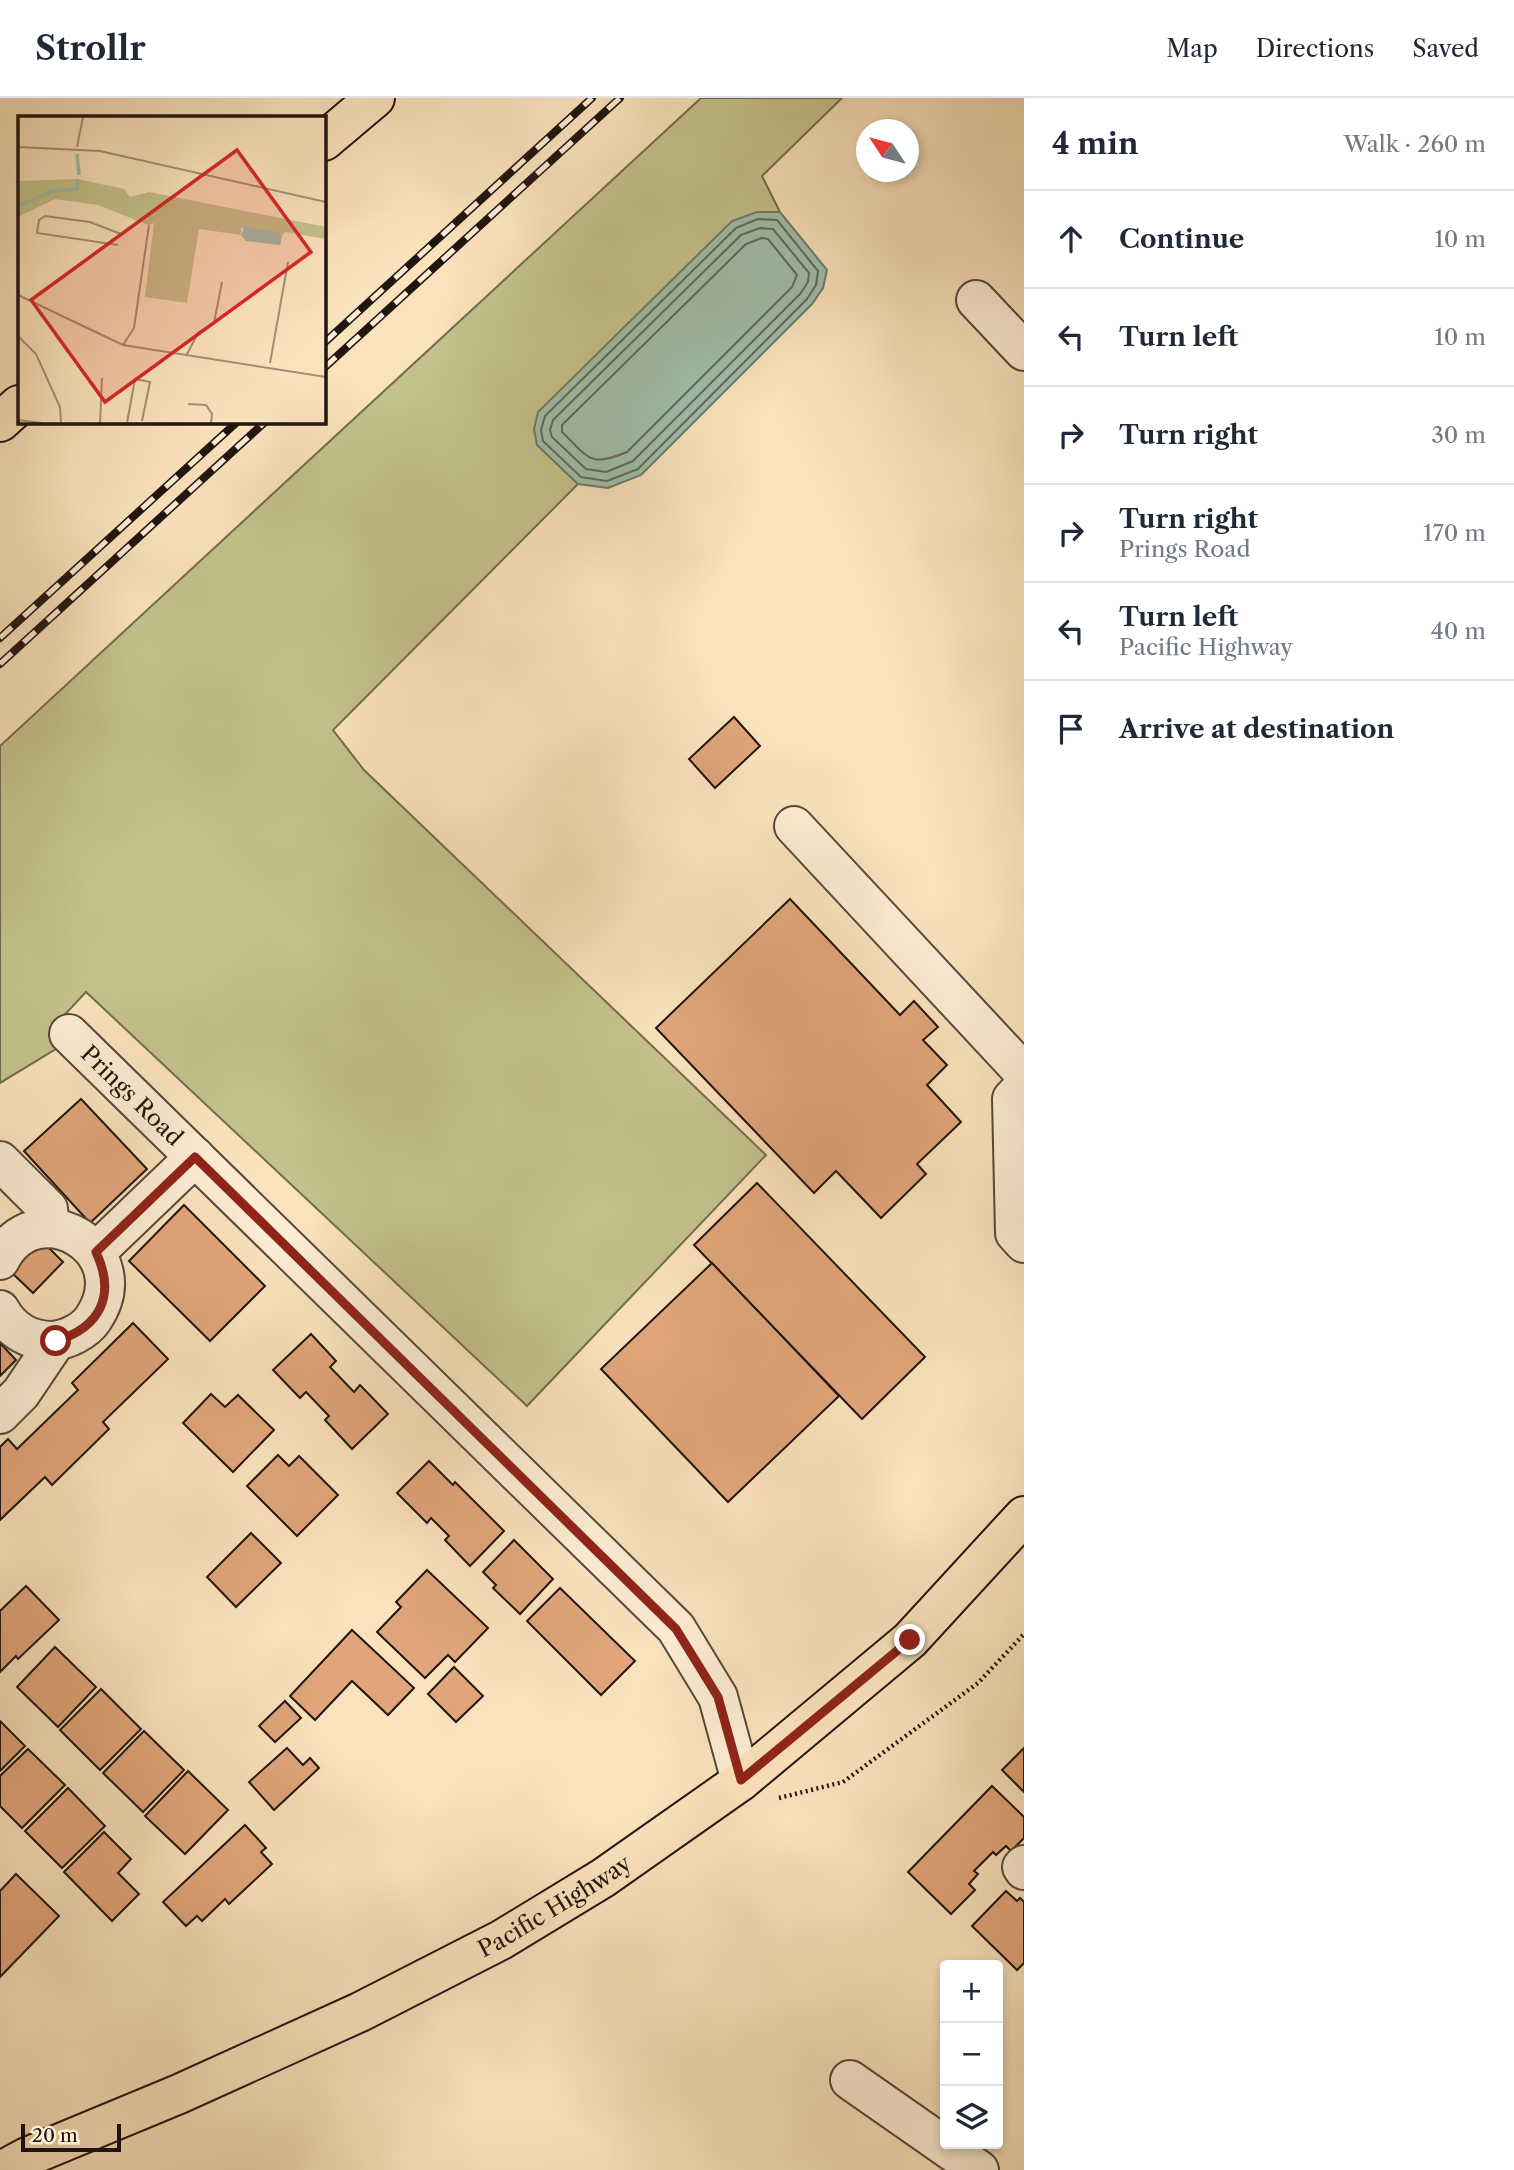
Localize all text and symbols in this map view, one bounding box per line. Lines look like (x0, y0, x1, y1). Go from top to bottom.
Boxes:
text: Strollr (35, 28, 146, 69)
text: Map (1166, 34, 1218, 63)
text: Directions (1256, 34, 1374, 63)
text: Saved (1412, 34, 1479, 63)
inset map (18, 116, 326, 424)
north arrow (856, 119, 919, 182)
text: 4 min (1052, 125, 1138, 162)
text: Walk · 260 m (1344, 130, 1486, 158)
icon: ahead (1052, 220, 1090, 258)
text: Continue (1119, 223, 1244, 255)
text: 10 m (1434, 225, 1486, 253)
icon: left (1052, 318, 1090, 356)
text: Turn left (1119, 321, 1238, 353)
text: 10 m (1434, 323, 1486, 351)
icon: right (1052, 416, 1090, 454)
text: Turn right (1119, 419, 1258, 451)
text: 30 m (1431, 421, 1486, 449)
text: Turn right (1119, 503, 1258, 535)
icon: right (1052, 514, 1090, 552)
text: 170 m (1423, 519, 1486, 547)
text: Prings Road (1119, 535, 1250, 563)
text: Turn left (1119, 601, 1238, 633)
icon: left (1052, 612, 1090, 650)
text: 40 m (1431, 617, 1486, 645)
text: Pacific Highway (1119, 633, 1293, 661)
icon: arrive (1052, 710, 1090, 748)
text: Arrive at destination (1119, 713, 1394, 745)
street label: Prings Road (75, 1040, 189, 1152)
route start (40, 1325, 71, 1356)
route end (894, 1624, 925, 1655)
street label: Pacific Highway (473, 1849, 636, 1963)
map controls (940, 1960, 1003, 2149)
button: + (940, 1960, 1003, 2023)
button: − (940, 2023, 1003, 2086)
button: layers (940, 2086, 1003, 2149)
scale bar (21, 2121, 121, 2153)
text: 20 m (32, 2124, 78, 2147)

